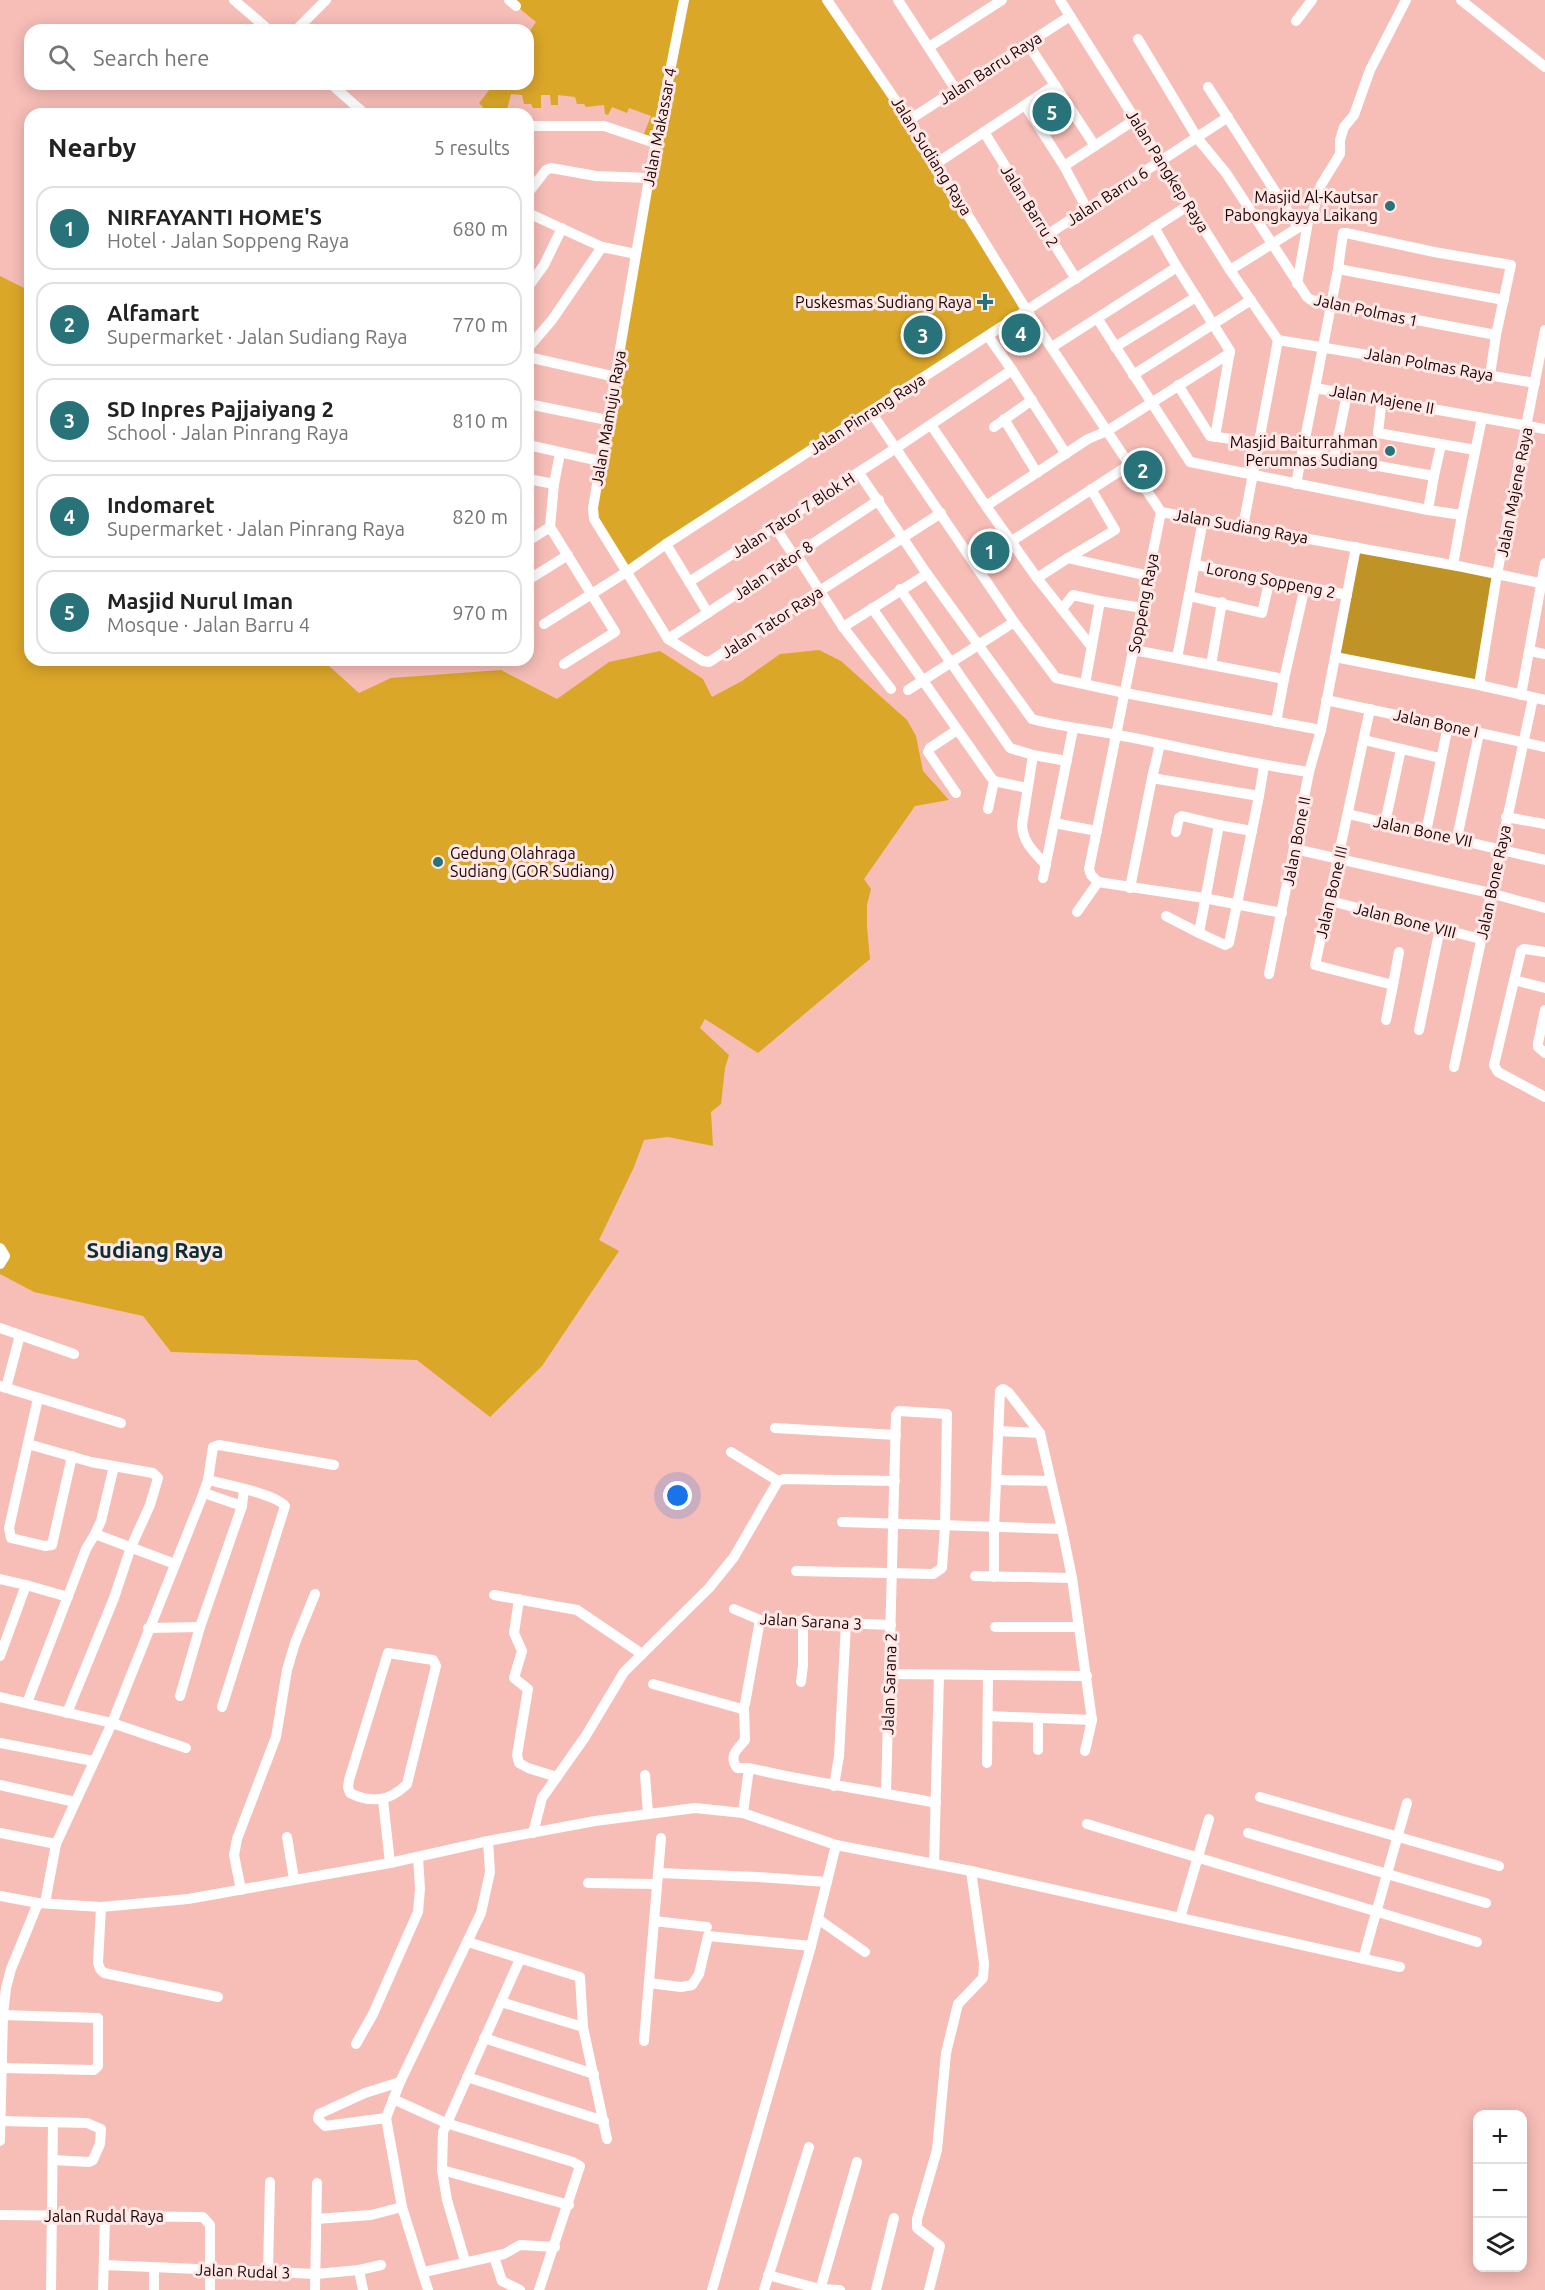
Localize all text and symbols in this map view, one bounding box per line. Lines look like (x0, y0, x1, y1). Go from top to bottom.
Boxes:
search box (24, 24, 534, 90)
street label: Jalan Barru Raya (935, 28, 1045, 108)
icon: search (45, 41, 78, 74)
text: Search here (93, 45, 209, 70)
street label: Jalan Makassar 4 (639, 66, 679, 188)
pin: 5 (1032, 90, 1072, 134)
street label: Jalan Sudiang Raya (888, 93, 976, 219)
street label: Jalan Pangkep Raya (1123, 106, 1213, 236)
text: Nearby (48, 133, 136, 162)
text: 5 results (434, 136, 510, 159)
street label: Jalan Barru 2 (998, 162, 1062, 250)
street label: Jalan Barru 6 (1063, 163, 1151, 229)
place label: Masjid Al-Kautsar Pabongkayya Laikang (1225, 188, 1378, 224)
marker: Masjid Al-Kautsar Pabongkayya Laikang (1383, 199, 1397, 213)
text: NIRFAYANTI HOME'S (107, 204, 322, 229)
text: 1 (64, 217, 75, 240)
text: 680 m (452, 217, 508, 240)
text: Hotel · Jalan Soppeng Raya (107, 229, 349, 252)
street label: Jalan Polmas 1 (1312, 290, 1420, 330)
place label: Puskesmas Sudiang Raya (795, 293, 972, 311)
marker: Puskesmas Sudiang Raya (976, 293, 994, 311)
text: Alfamart (107, 300, 199, 325)
pin: 4 (1002, 310, 1040, 356)
pin: 3 (904, 312, 942, 358)
text: 2 (64, 313, 75, 336)
text: 770 m (452, 313, 508, 336)
text: Supermarket · Jalan Sudiang Raya (107, 325, 408, 348)
street label: Jalan Polmas Raya (1363, 344, 1495, 384)
street label: Jalan Mamuju Raya (587, 349, 629, 487)
street label: Jalan Pinrang Raya (806, 370, 928, 458)
street label: Jalan Majene II (1328, 381, 1436, 417)
text: SD Inpres Pajjaiyang 2 (107, 396, 334, 421)
text: 3 (64, 409, 75, 432)
text: 810 m (452, 409, 508, 432)
text: School · Jalan Pinrang Raya (107, 421, 349, 444)
street label: Jalan Majene Raya (1493, 426, 1535, 558)
place label: Masjid Baiturrahman Perumnas Sudiang (1230, 433, 1378, 469)
marker: Masjid Baiturrahman Perumnas Sudiang (1383, 444, 1397, 458)
pin: 2 (1124, 448, 1162, 492)
street label: Jalan Tator 7 Blok H (728, 469, 858, 561)
text: Indomaret (107, 492, 215, 517)
text: 4 (64, 505, 75, 528)
text: 820 m (452, 505, 508, 528)
street label: Jalan Sudiang Raya (1172, 505, 1310, 547)
text: Supermarket · Jalan Pinrang Raya (107, 517, 405, 540)
pin: 1 (970, 528, 1010, 574)
street label: Jalan Tator 8 (730, 537, 816, 603)
street label: Soppeng Raya (1124, 552, 1162, 654)
street label: Lorong Soppeng 2 (1205, 559, 1337, 601)
street label: Jalan Tator Raya (718, 583, 826, 661)
text: Masjid Nurul Iman (107, 588, 293, 613)
text: 5 (64, 601, 75, 624)
text: 970 m (452, 601, 508, 624)
text: Mosque · Jalan Barru 4 (107, 613, 310, 636)
street label: Jalan Bone I (1392, 705, 1480, 741)
street label: Jalan Bone II (1279, 795, 1313, 887)
street label: Jalan Bone VII (1372, 812, 1474, 850)
street label: Jalan Bone Raya (1472, 823, 1514, 941)
place label: Gedung Olahraga Sudiang (GOR Sudiang) (450, 844, 615, 881)
street label: Jalan Bone III (1312, 844, 1350, 940)
marker: Gedung Olahraga Sudiang (GOR Sudiang) (431, 855, 445, 869)
street label: Jalan Bone VIII (1352, 899, 1458, 941)
district label: Sudiang Raya (87, 1237, 223, 1262)
your location (663, 1481, 692, 1510)
street label: Jalan Sarana 3 (759, 1609, 863, 1633)
street label: Jalan Sarana 2 (878, 1633, 900, 1735)
map controls (1473, 2110, 1527, 2272)
button: + (1473, 2110, 1527, 2164)
button: − (1473, 2164, 1527, 2218)
street label: Jalan Rudal Raya (44, 2207, 164, 2225)
button: layers (1473, 2218, 1527, 2272)
street label: Jalan Rudal 3 (195, 2260, 291, 2282)

